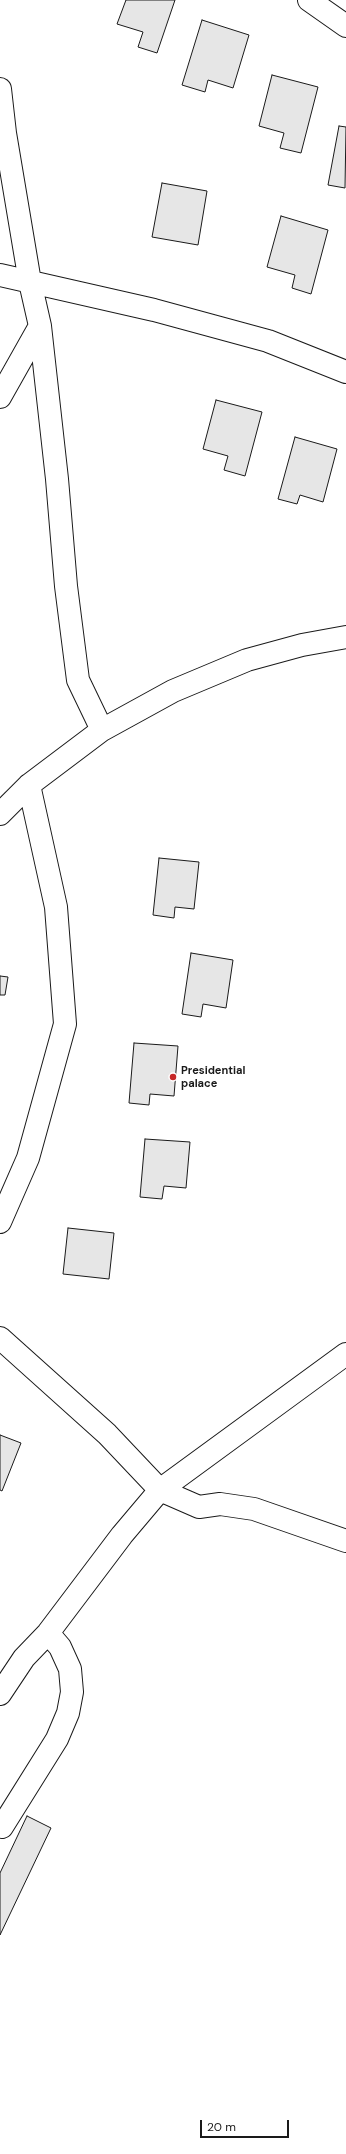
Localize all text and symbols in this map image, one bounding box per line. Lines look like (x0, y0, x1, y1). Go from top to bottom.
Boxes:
place label: Presidential palace (181, 1064, 245, 1090)
marker: Presidential palace (168, 1072, 178, 1082)
scale bar (202, 2112, 291, 2138)
text: 20 m (207, 2119, 236, 2135)

